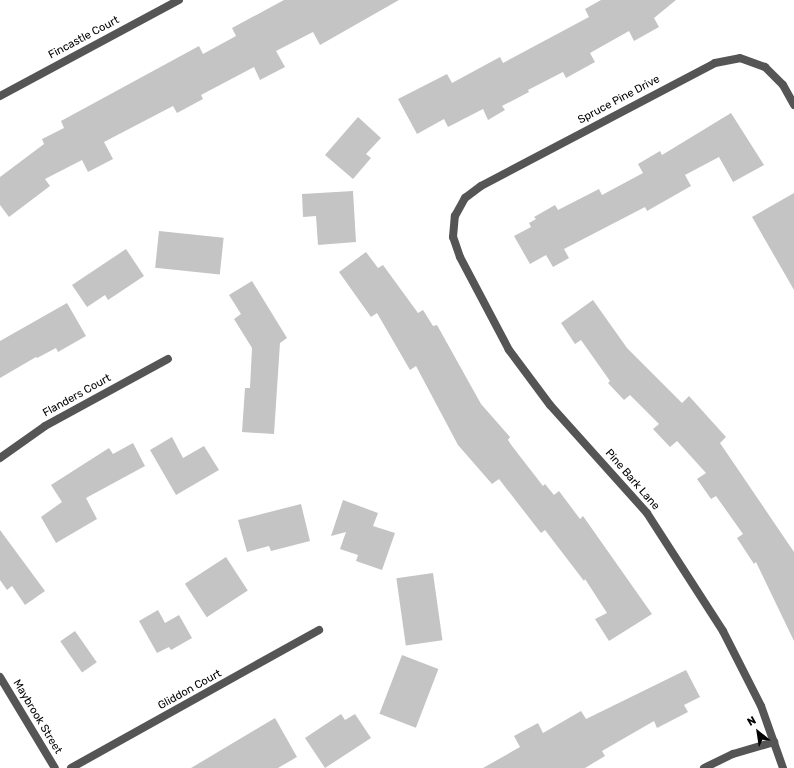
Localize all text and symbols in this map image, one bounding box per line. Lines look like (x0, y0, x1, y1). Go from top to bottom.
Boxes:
street label: Fincastle Court (46, 14, 122, 62)
street label: Spruce Pine Drive (576, 73, 662, 127)
street label: Flanders Court (41, 372, 113, 420)
street label: Pine Bark Lane (602, 447, 662, 513)
street label: Gliddon Court (156, 667, 224, 713)
street label: Maybrook Street (10, 678, 64, 756)
north arrow (738, 712, 778, 752)
text: N (745, 714, 758, 729)

